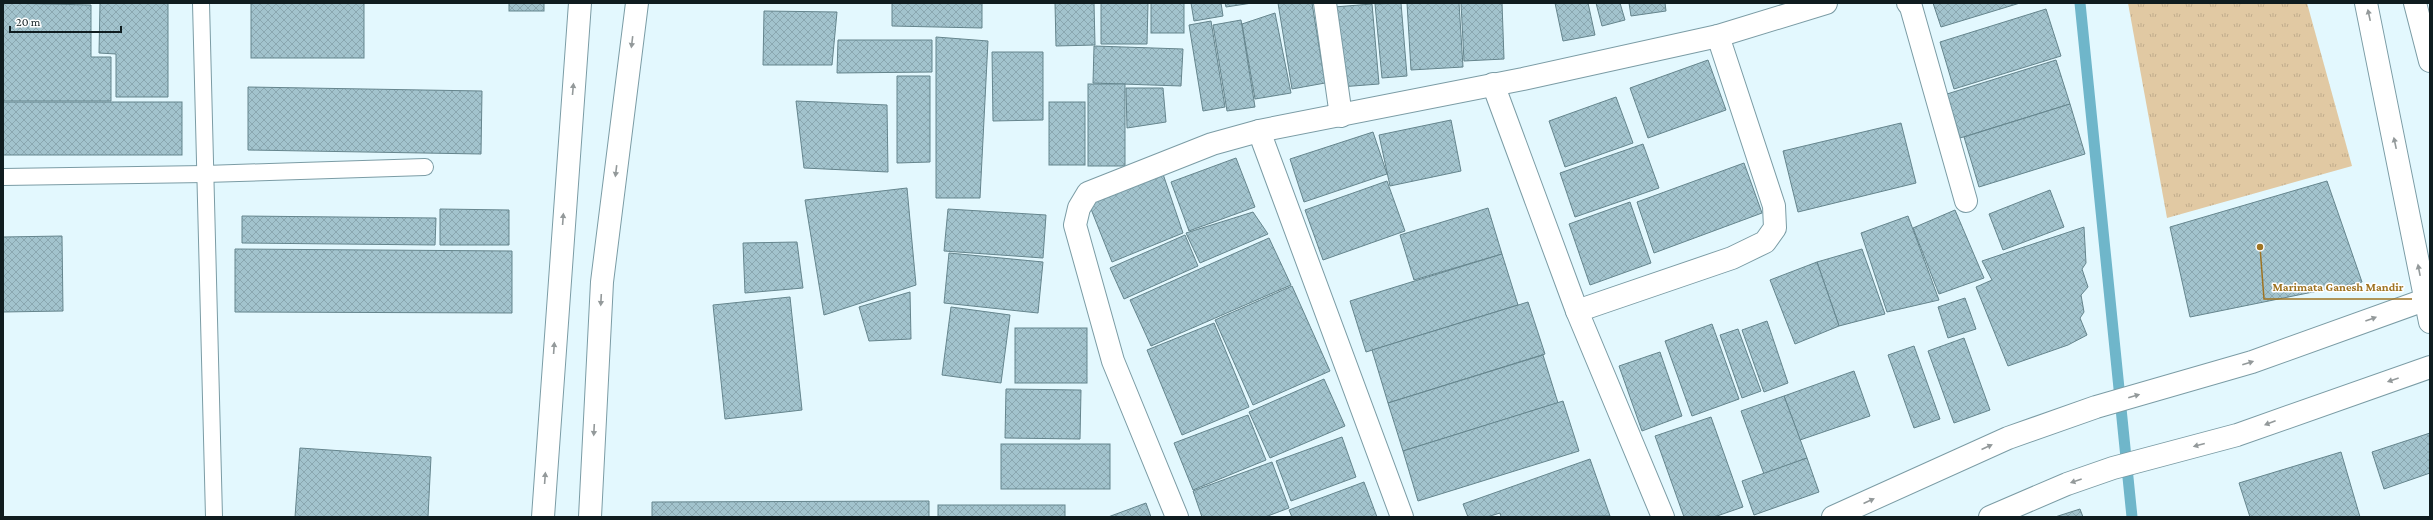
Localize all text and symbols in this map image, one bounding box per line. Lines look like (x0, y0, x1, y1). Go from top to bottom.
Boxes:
scale bar (10, 8, 121, 34)
one-way arrow (2365, 9, 2371, 21)
text: 20 m (16, 15, 41, 29)
one-way arrow (629, 36, 635, 48)
one-way arrow (569, 83, 576, 95)
one-way arrow (2391, 136, 2397, 149)
one-way arrow (613, 165, 619, 177)
one-way arrow (560, 213, 567, 225)
one-way arrow (2416, 264, 2422, 276)
callout: Marimata Ganesh Mandir (2264, 275, 2412, 299)
text: Marimata Ganesh Mandir (2272, 280, 2404, 294)
one-way arrow (597, 294, 604, 306)
one-way arrow (2365, 315, 2377, 321)
one-way arrow (551, 342, 558, 354)
one-way arrow (2243, 360, 2255, 366)
one-way arrow (2387, 377, 2399, 383)
one-way arrow (2128, 393, 2140, 399)
one-way arrow (2264, 420, 2276, 426)
one-way arrow (591, 424, 598, 436)
one-way arrow (2193, 442, 2205, 448)
one-way arrow (1982, 444, 1994, 450)
one-way arrow (542, 472, 549, 484)
one-way arrow (2070, 478, 2082, 484)
one-way arrow (1863, 498, 1875, 504)

